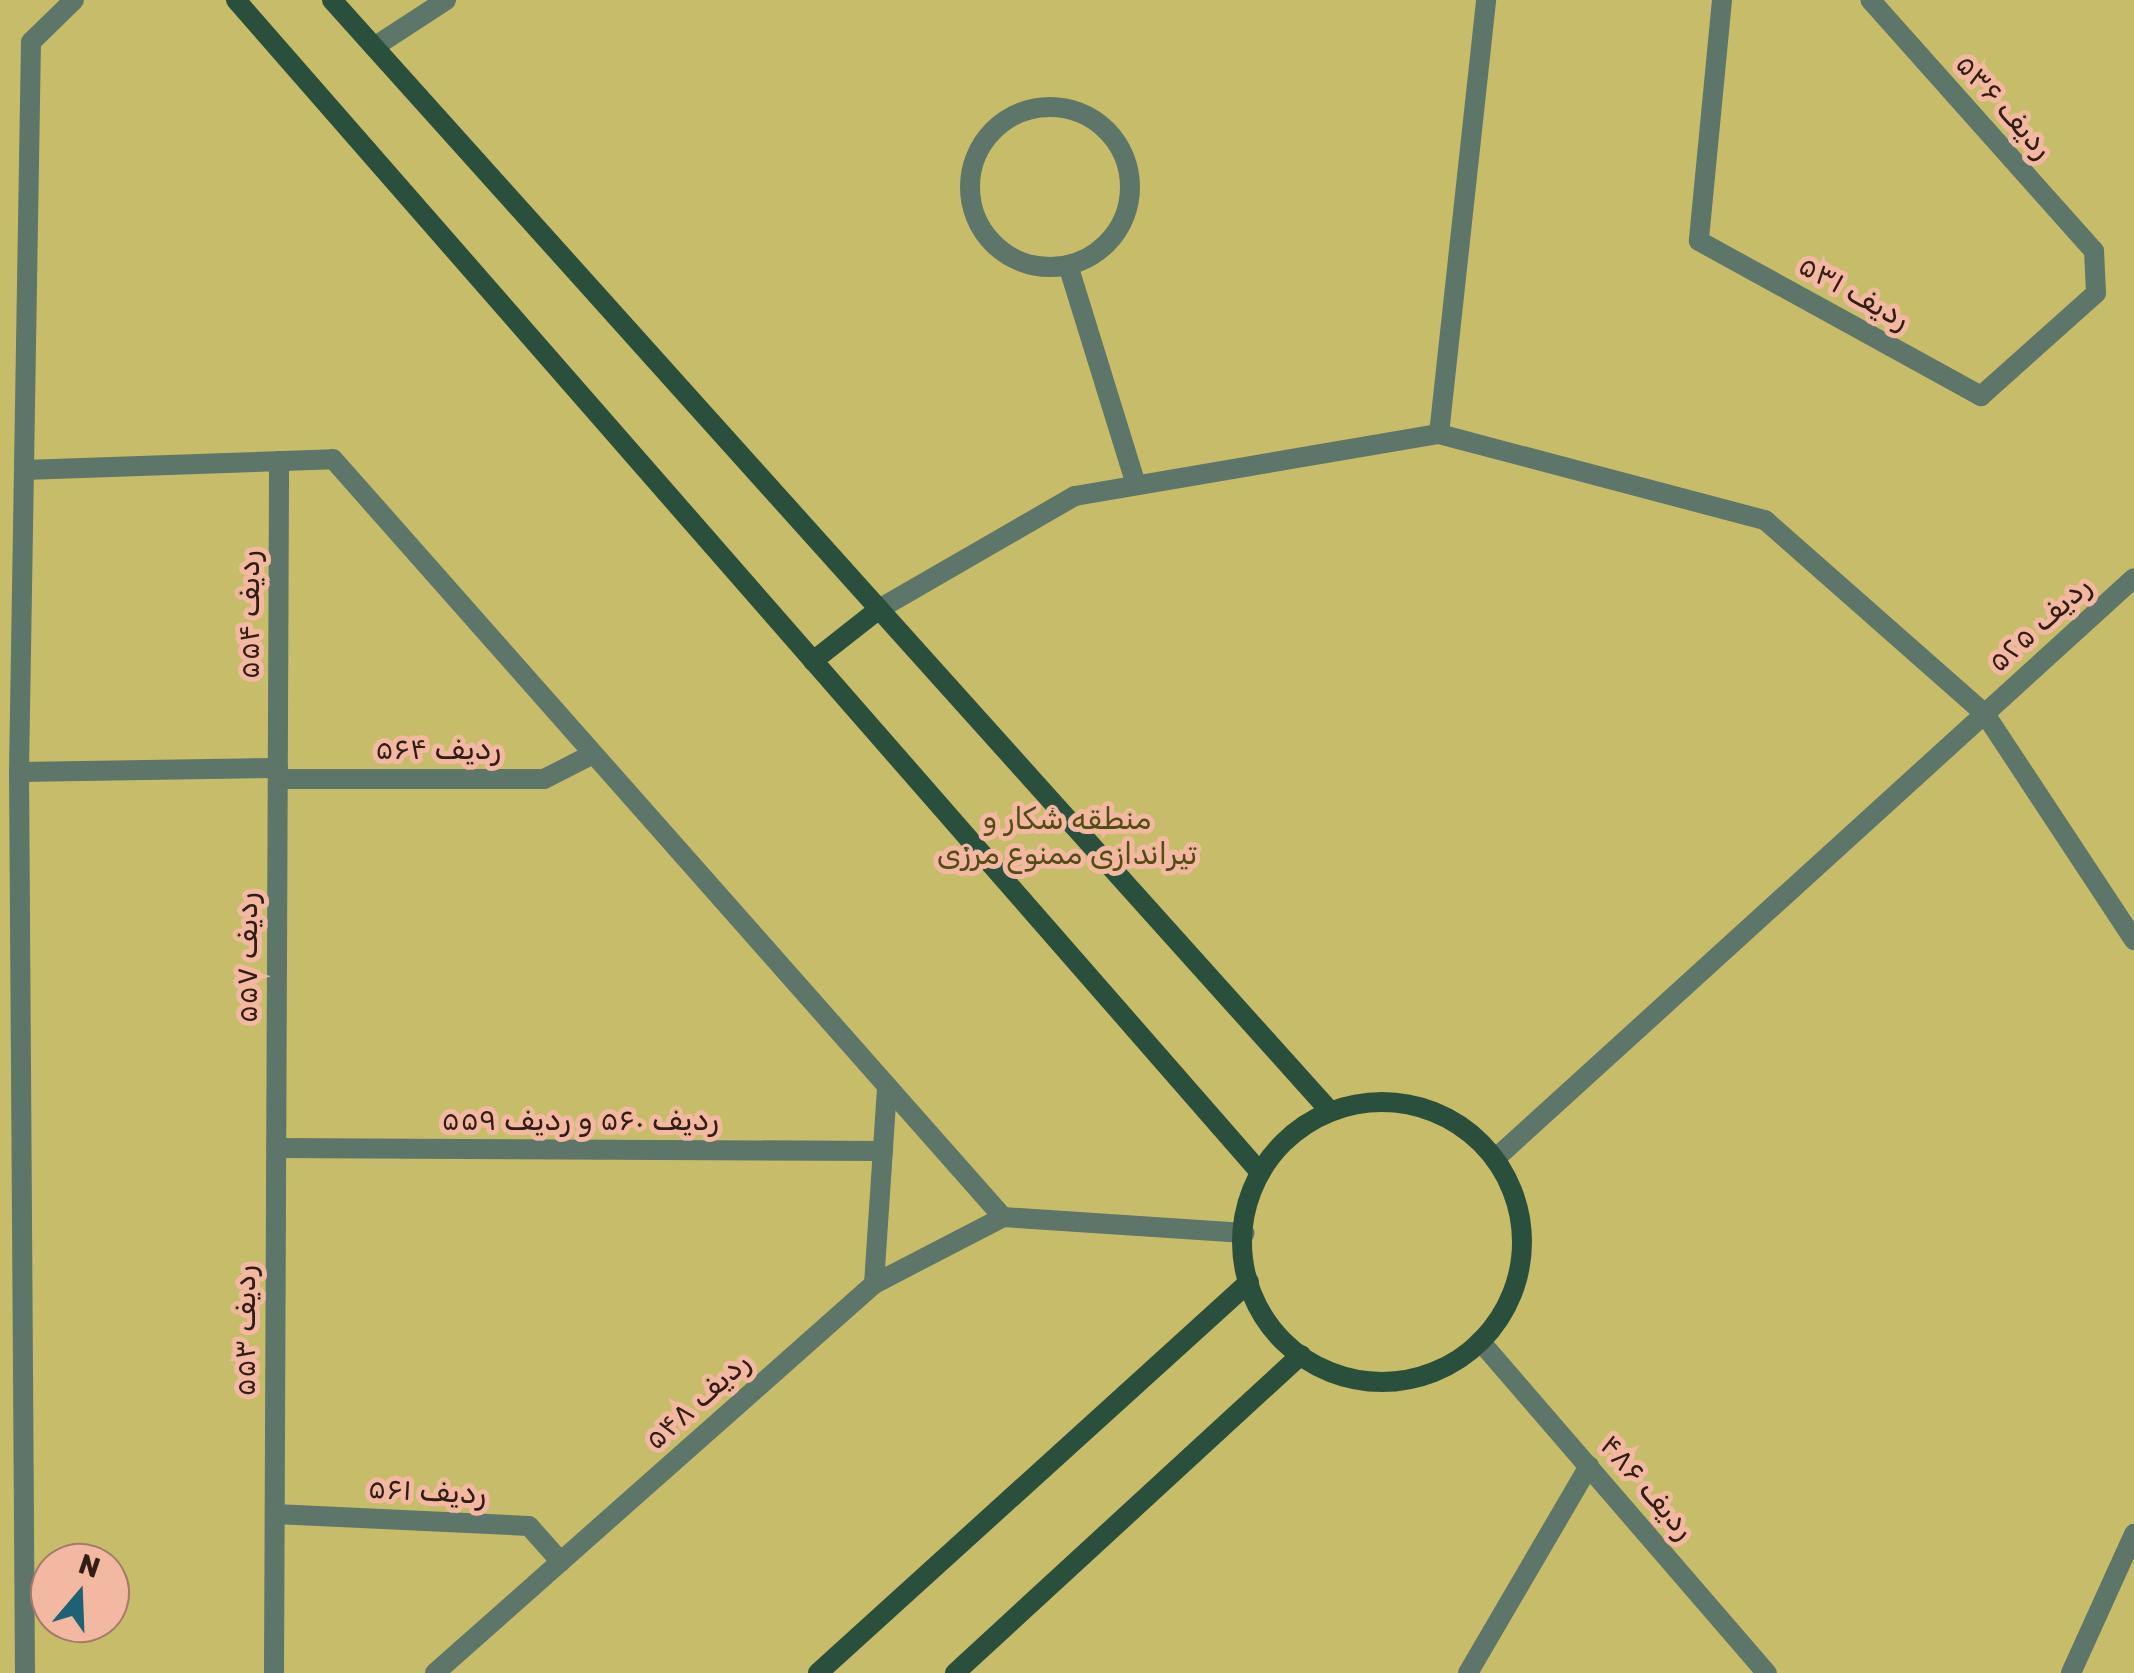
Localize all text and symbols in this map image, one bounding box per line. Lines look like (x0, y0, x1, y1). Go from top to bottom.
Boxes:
street label: ردیف ۵۳۶ (1948, 46, 2060, 166)
street label: ردیف ۵۳۱ (1792, 247, 1916, 337)
street label: ردیف ۵۵۴ (231, 551, 267, 679)
street label: ردیف ۵۲۵ (1980, 568, 2098, 680)
street label: ردیف ۵۶۴ (375, 731, 501, 767)
park label: منطقه شکار و تیراندازی ممنوع مرزی (937, 801, 1197, 872)
street label: ردیف ۵۵۷ (229, 892, 265, 1024)
street label: ردیف ۵۶۰ و ردیف ۵۵۹ (441, 1102, 719, 1138)
street label: ردیف ۵۵۳ (227, 1265, 263, 1397)
street label: ردیف ۵۴۸ (637, 1344, 757, 1458)
street label: ردیف ۴۸۶ (1592, 1428, 1702, 1546)
street label: ردیف ۵۶۱ (367, 1470, 487, 1512)
north arrow (30, 1543, 130, 1643)
text: N (74, 1547, 104, 1585)

